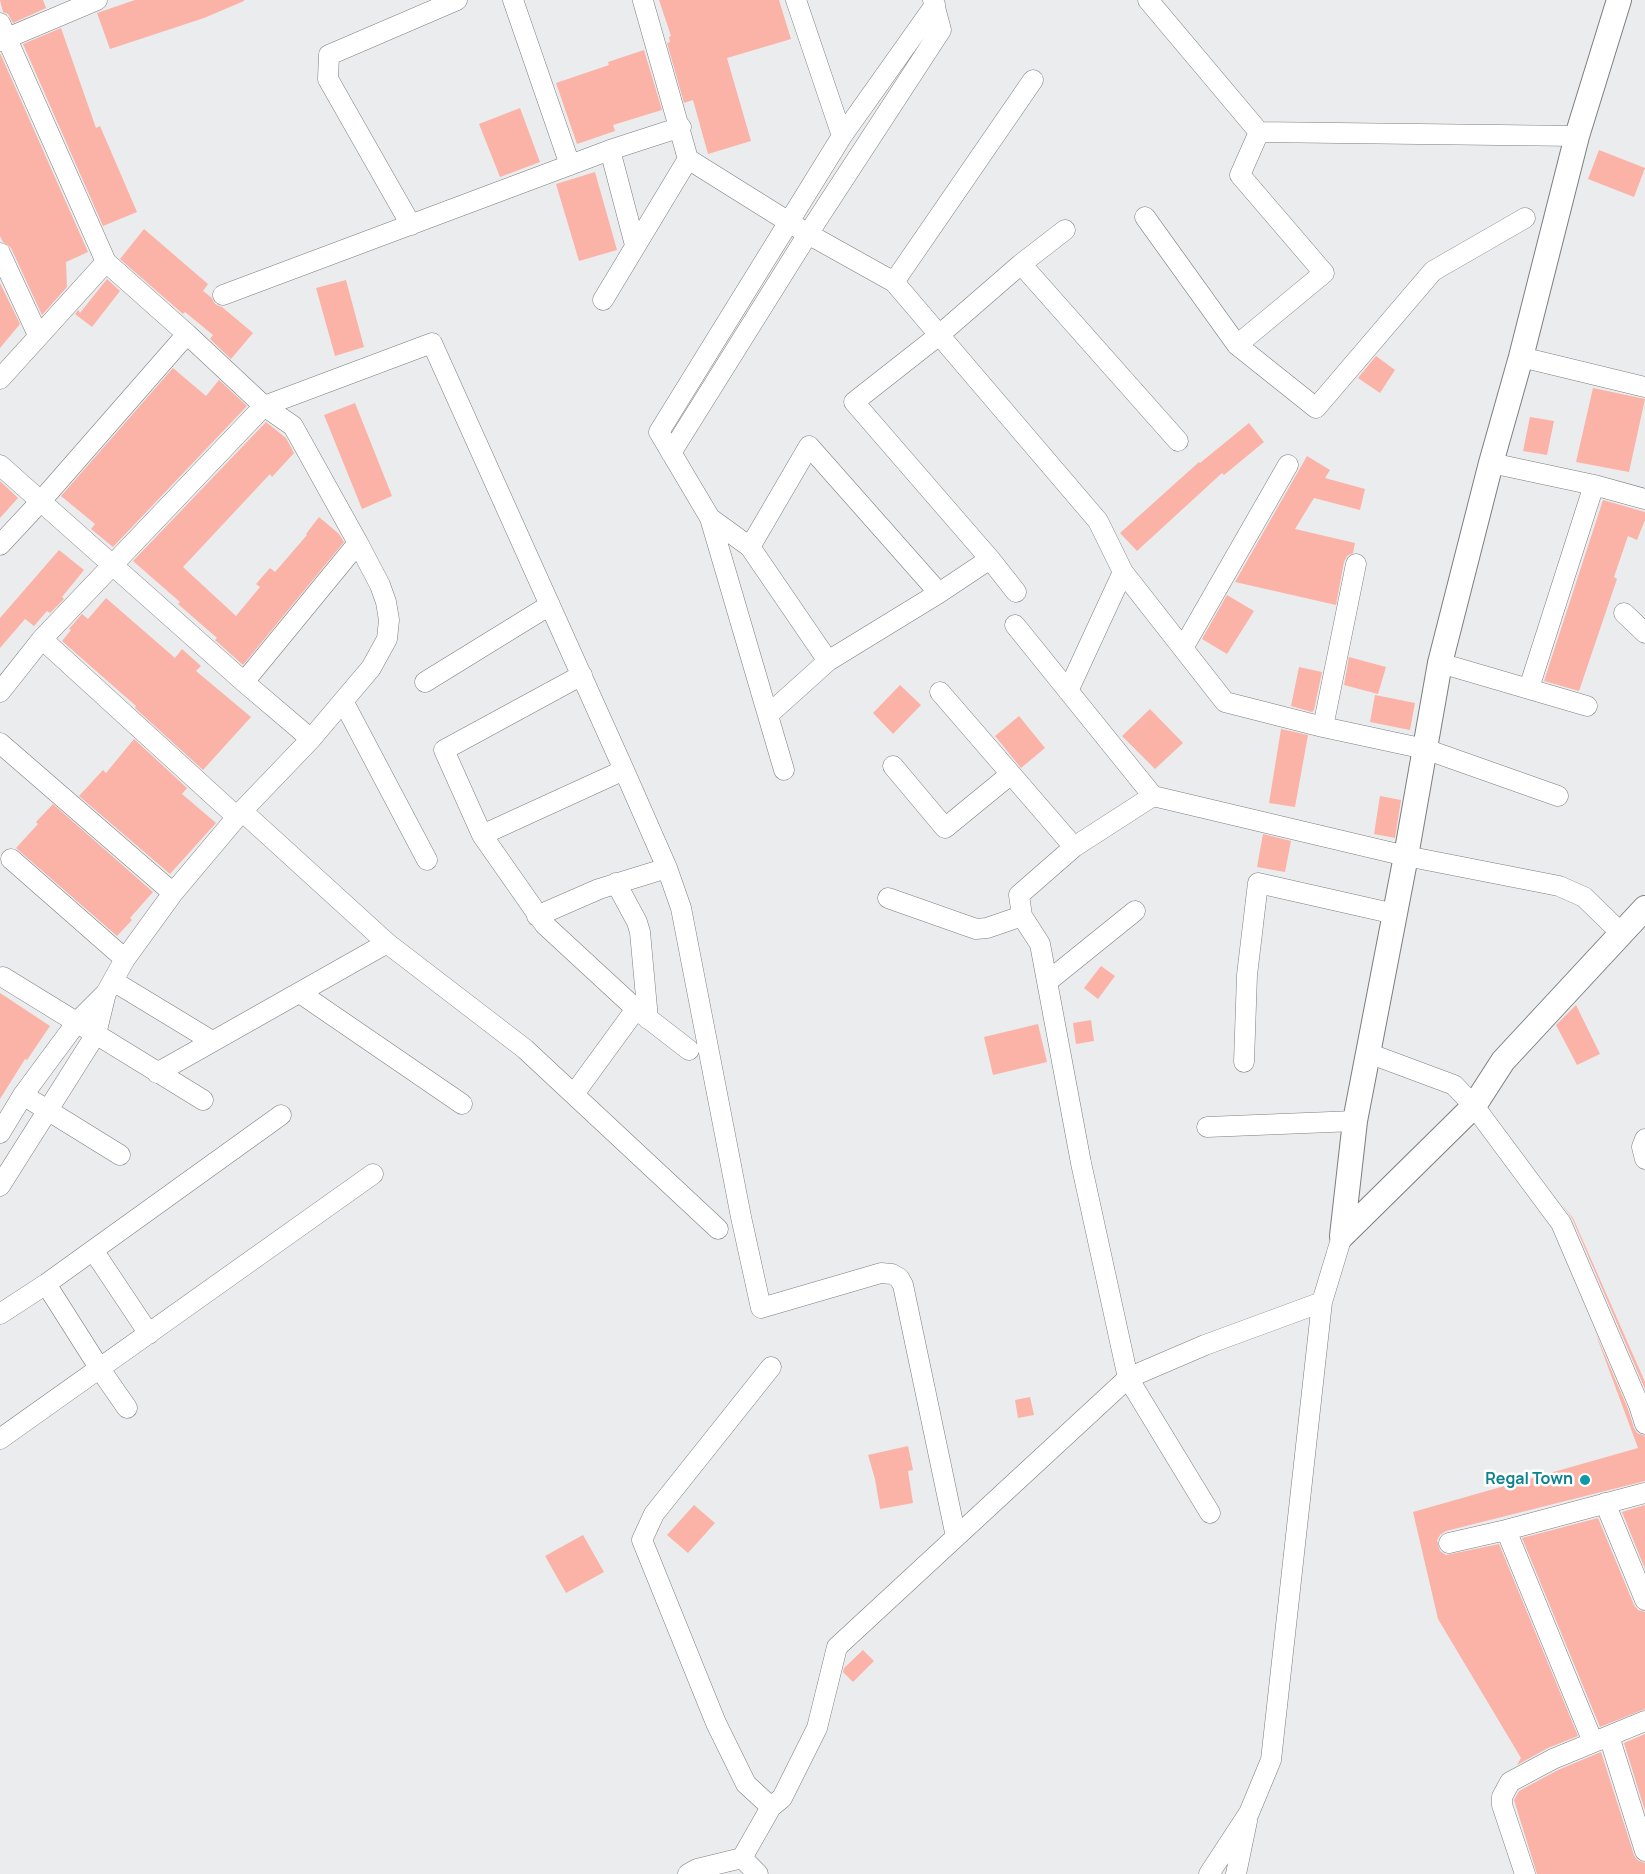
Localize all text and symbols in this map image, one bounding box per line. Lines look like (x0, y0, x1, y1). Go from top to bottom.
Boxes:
place label: Regal Town (1485, 1470, 1573, 1490)
marker: Regal Town (1578, 1473, 1592, 1487)

